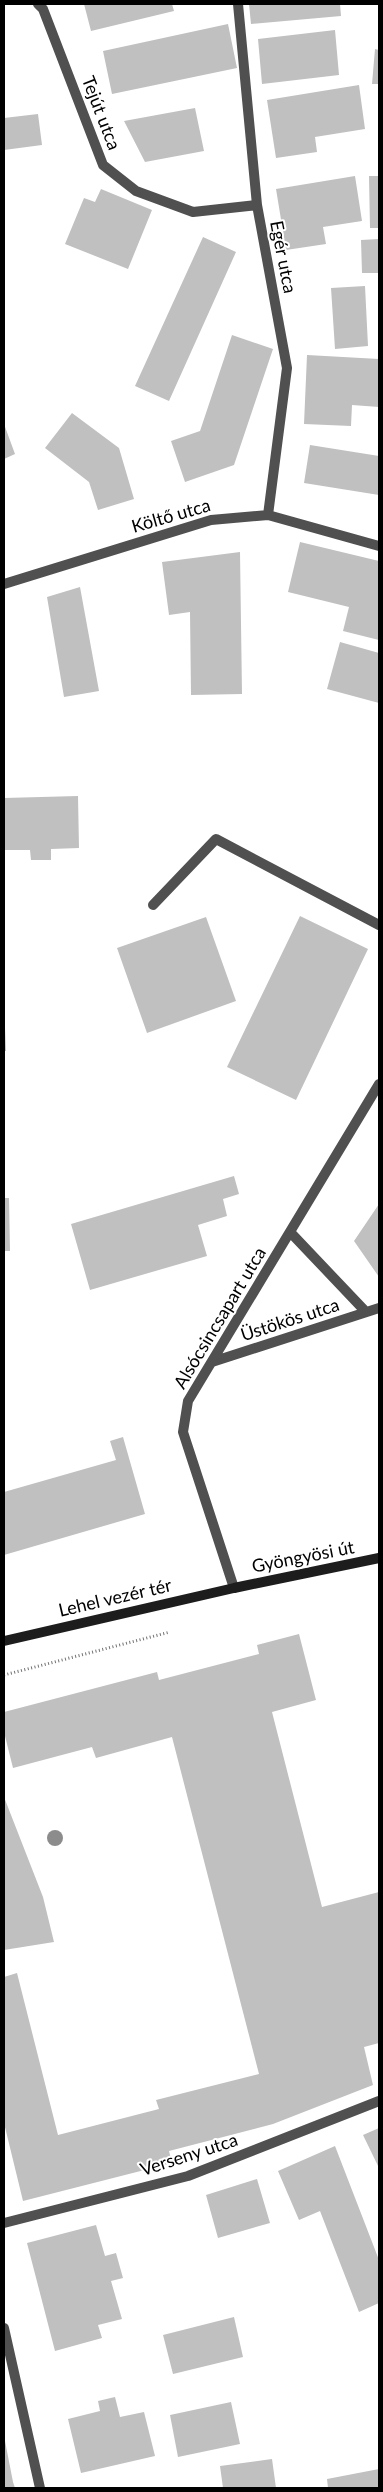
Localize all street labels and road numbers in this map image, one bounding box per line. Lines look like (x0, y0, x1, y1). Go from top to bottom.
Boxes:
street label: Tejút utca (78, 73, 126, 153)
street label: Egér utca (266, 219, 302, 295)
street label: Költő utca (129, 493, 213, 537)
street label: Alsócsincsapart utca (168, 1243, 270, 1392)
street label: Üstökös utca (238, 1293, 342, 1345)
street label: Gyöngyösi út (250, 1535, 356, 1577)
street label: Lehel vezér tér (56, 1573, 174, 1621)
street label: Verseny utca (137, 2128, 240, 2180)

